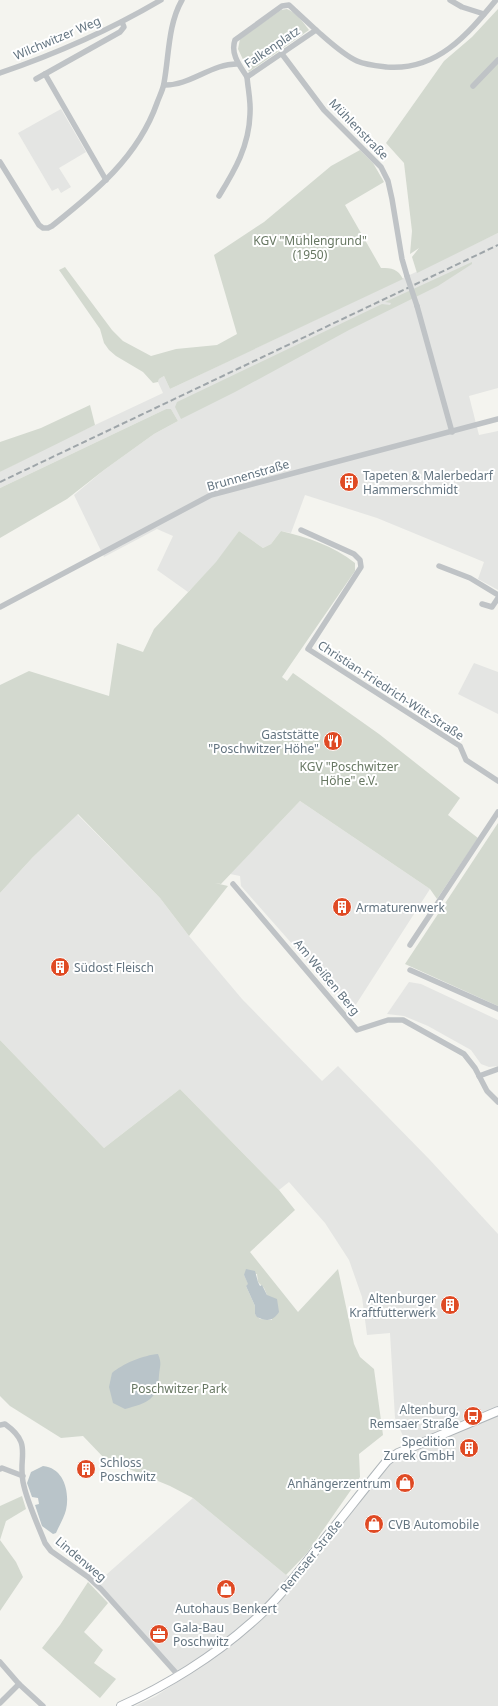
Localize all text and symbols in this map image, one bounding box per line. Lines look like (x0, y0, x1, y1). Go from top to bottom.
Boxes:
street label: Wilchwitzer Weg (11, 12, 103, 64)
street label: Falkenplatz (241, 22, 304, 72)
street label: Mühlenstraße (325, 95, 393, 163)
park label: KGV "Mühlengrund" (1950) (253, 232, 367, 263)
street label: Brunnenstraße (205, 455, 291, 495)
place label: Tapeten & Malerbedarf Hammerschmidt (363, 467, 494, 498)
building icon: Tapeten & Malerbedarf Hammerschmidt (338, 471, 360, 493)
street label: Christian-Friedrich-Witt-Straße (315, 636, 468, 744)
place label: Gaststätte "Poschwitzer Höhe" (208, 726, 319, 757)
restaurant icon: Gaststätte "Poschwitzer Höhe" (322, 730, 344, 752)
park label: KGV "Poschwitzer Höhe" e.V. (300, 758, 398, 789)
building icon: Armaturenwerk (331, 896, 353, 918)
place label: Armaturenwerk (356, 899, 445, 916)
street label: Am Weißen Berg (290, 935, 364, 1019)
building icon: Südost Fleisch (49, 956, 71, 978)
place label: Südost Fleisch (74, 959, 154, 976)
place label: Altenburger Kraftfutterwerk (349, 1290, 437, 1321)
building icon: Altenburger Kraftfutterwerk (439, 1294, 461, 1316)
park label: Poschwitzer Park (131, 1380, 228, 1397)
place label: Altenburg, Remsaer Straße (370, 1401, 459, 1432)
bus stop icon: Altenburg, Remsaer Straße (462, 1405, 484, 1427)
place label: Spedition Zurek GmbH (383, 1433, 455, 1464)
building icon: Spedition Zurek GmbH (458, 1437, 480, 1459)
place label: Schloss Poschwitz (100, 1454, 156, 1485)
building icon: Schloss Poschwitz (75, 1458, 97, 1480)
shop icon: Anhängerzentrum (394, 1472, 416, 1494)
place label: Anhängerzentrum (287, 1475, 391, 1492)
shop icon: CVB Automobile (363, 1513, 385, 1535)
street label: Remsaer Straße (276, 1516, 346, 1596)
place label: CVB Automobile (388, 1516, 479, 1533)
street label: Lindenweg (52, 1533, 110, 1585)
shop icon: Autohaus Benkert (215, 1578, 237, 1600)
place label: Autohaus Benkert (175, 1600, 277, 1617)
place label: Gala-Bau Poschwitz (173, 1619, 229, 1650)
office icon: Gala-Bau Poschwitz (148, 1623, 170, 1645)

